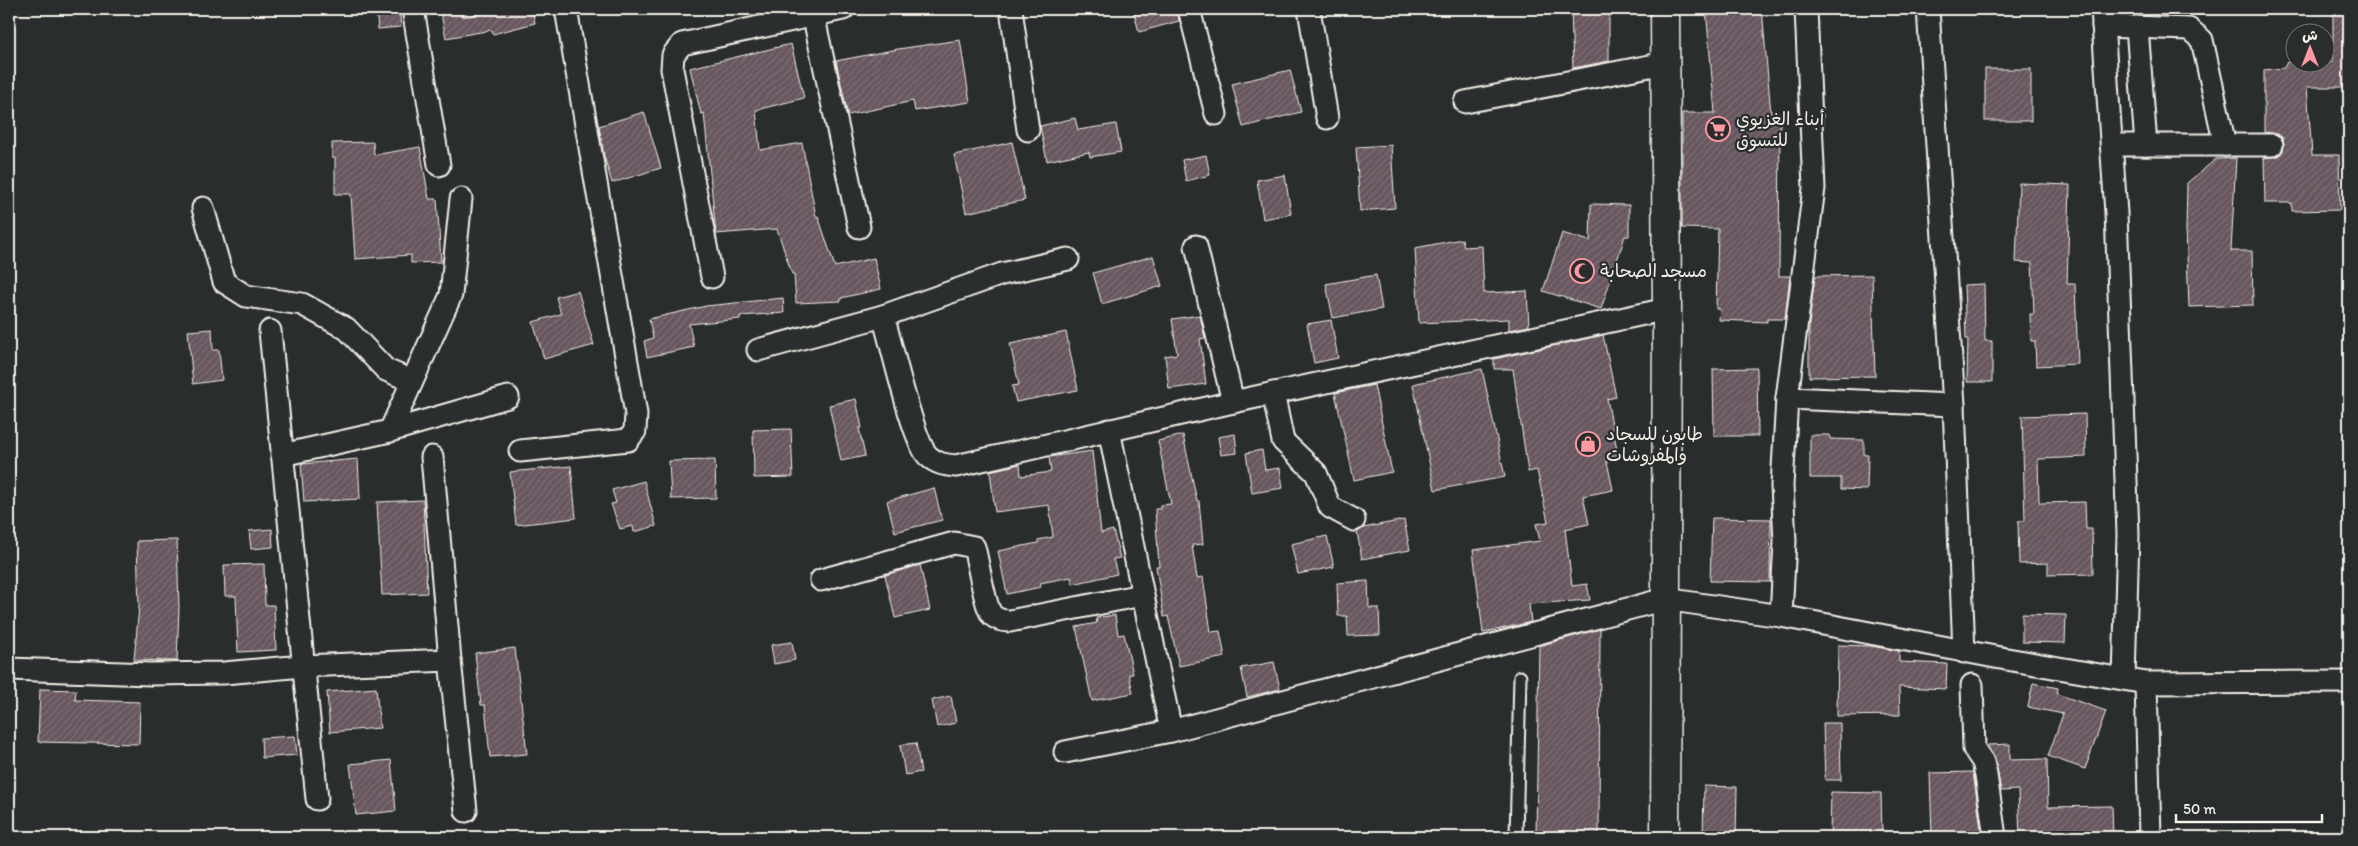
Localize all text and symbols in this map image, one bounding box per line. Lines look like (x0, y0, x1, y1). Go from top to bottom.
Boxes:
north arrow (2286, 22, 2336, 72)
text: ش (2302, 27, 2318, 44)
place label: أبناء الغزيوي للتسوق (1736, 108, 1825, 152)
supermarket icon: أبناء الغزيوي للتسوق (1705, 116, 1731, 142)
mosque icon: مسجد الصحابة (1569, 258, 1595, 284)
place label: مسجد الصحابة (1600, 260, 1707, 282)
place label: طابون للسجاد والمفروشات (1606, 423, 1703, 466)
shop icon: طابون للسجاد والمفروشات (1575, 431, 1601, 457)
scale bar (2176, 791, 2322, 823)
text: 50 m (2183, 800, 2216, 818)

